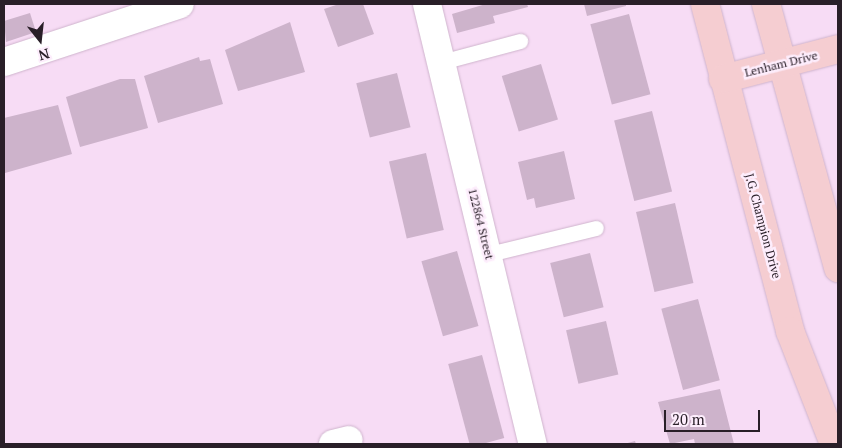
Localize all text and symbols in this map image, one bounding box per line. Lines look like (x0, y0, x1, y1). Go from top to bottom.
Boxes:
north arrow (15, 15, 65, 65)
text: N (37, 44, 52, 65)
street label: Lenham Drive (743, 48, 819, 80)
street label: J.G. Champion Drive (742, 172, 784, 280)
street label: 122864 Street (465, 187, 497, 261)
scale bar (667, 400, 763, 432)
text: 20 m (672, 409, 705, 429)

